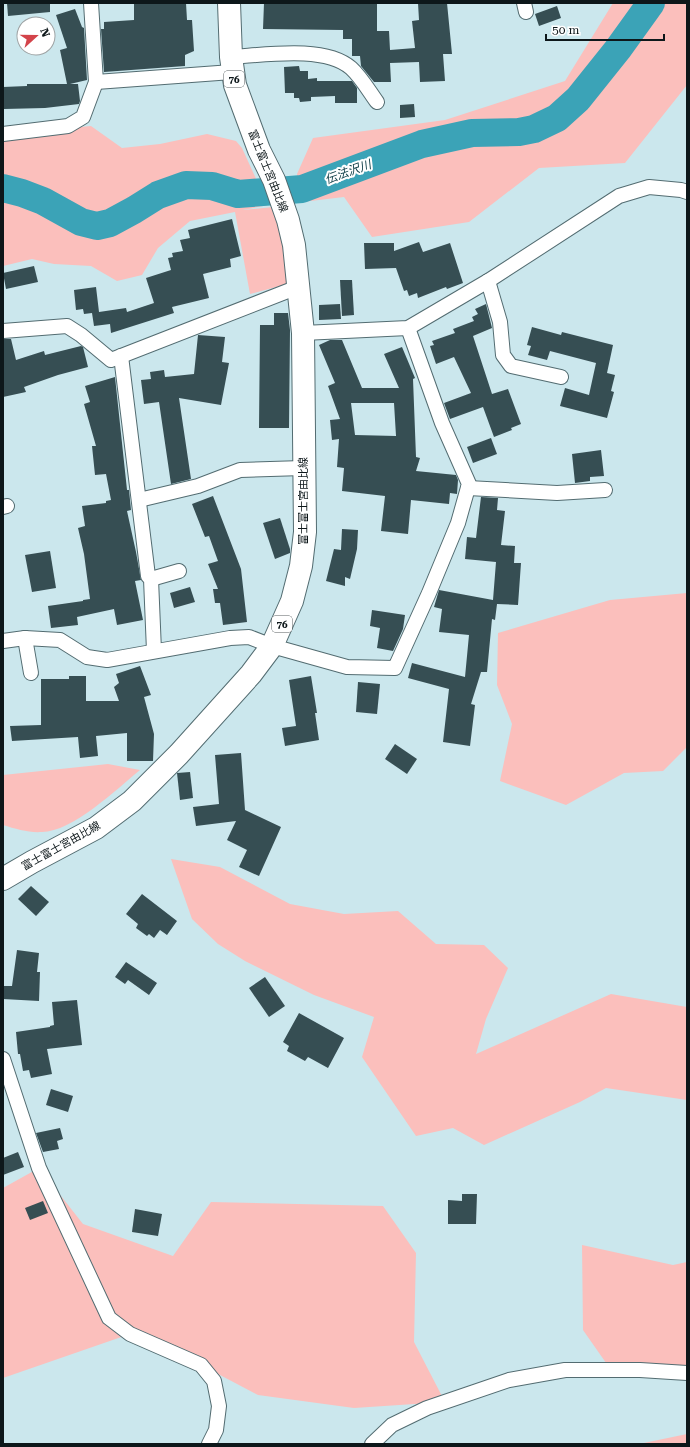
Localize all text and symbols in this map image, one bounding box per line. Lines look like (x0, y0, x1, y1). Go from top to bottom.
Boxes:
north arrow (16, 16, 56, 56)
scale bar (546, 16, 664, 42)
text: 50 m (552, 23, 579, 37)
text: N (37, 26, 53, 39)
road number: 76 (224, 71, 244, 87)
street label: 富士富士宮由比線 (245, 128, 291, 214)
water label: 伝法沢川 (323, 157, 375, 187)
street label: 富士富士宮由比線 (297, 457, 310, 545)
road number: 76 (272, 616, 292, 632)
street label: 富士富士宮由比線 (19, 819, 103, 873)

